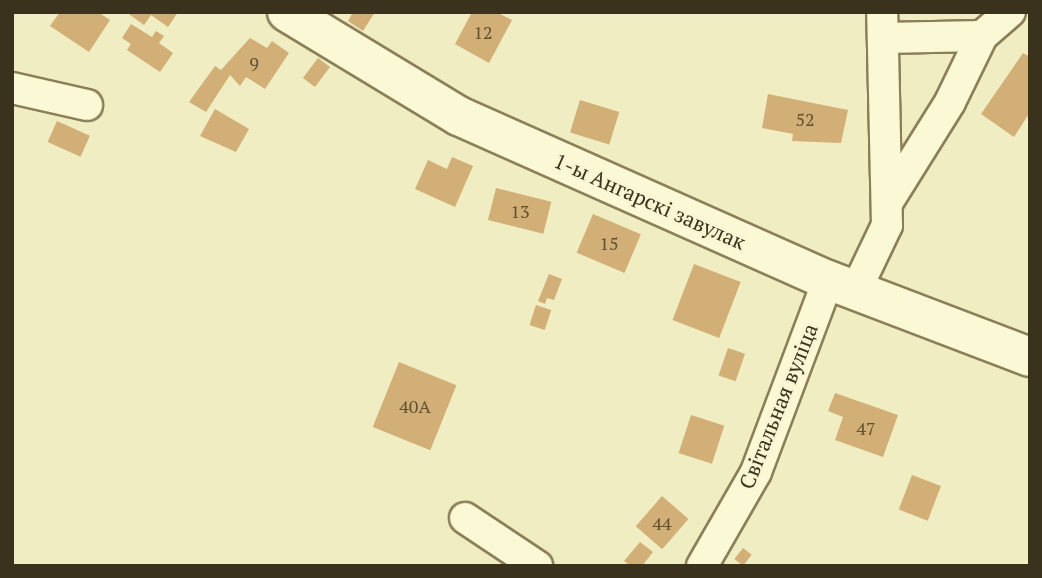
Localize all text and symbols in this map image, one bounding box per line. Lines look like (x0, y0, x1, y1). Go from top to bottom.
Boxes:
house number: 12 (473, 21, 493, 43)
house number: 9 (249, 52, 259, 74)
house number: 52 (795, 108, 815, 130)
street label: 1-ы Ангарскі завулак (550, 147, 750, 255)
house number: 13 (510, 200, 530, 222)
house number: 15 (599, 232, 619, 254)
street label: Світальная вуліца (733, 320, 823, 492)
house number: 40А (399, 395, 431, 417)
house number: 47 (856, 417, 876, 439)
house number: 44 (652, 512, 672, 534)

